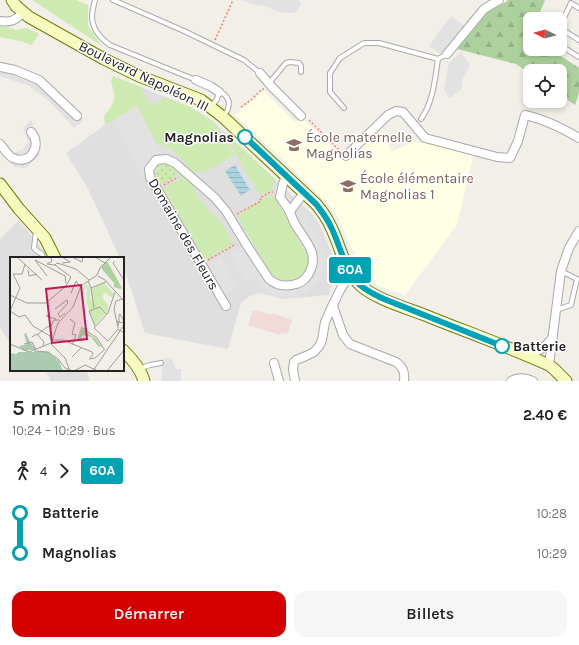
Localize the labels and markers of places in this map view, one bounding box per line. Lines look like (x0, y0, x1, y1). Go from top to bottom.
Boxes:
place label: École maternelle Magnolias (306, 128, 412, 162)
place label: Magnolias (164, 129, 234, 146)
marker: Magnolias (237, 129, 253, 145)
school or university icon: École maternelle Magnolias (285, 136, 303, 154)
place label: École élémentaire Magnolias 1 (360, 169, 474, 203)
school or university icon: École élémentaire Magnolias 1 (339, 177, 357, 195)
marker: Batterie (494, 338, 510, 354)
place label: Batterie (513, 338, 566, 355)

